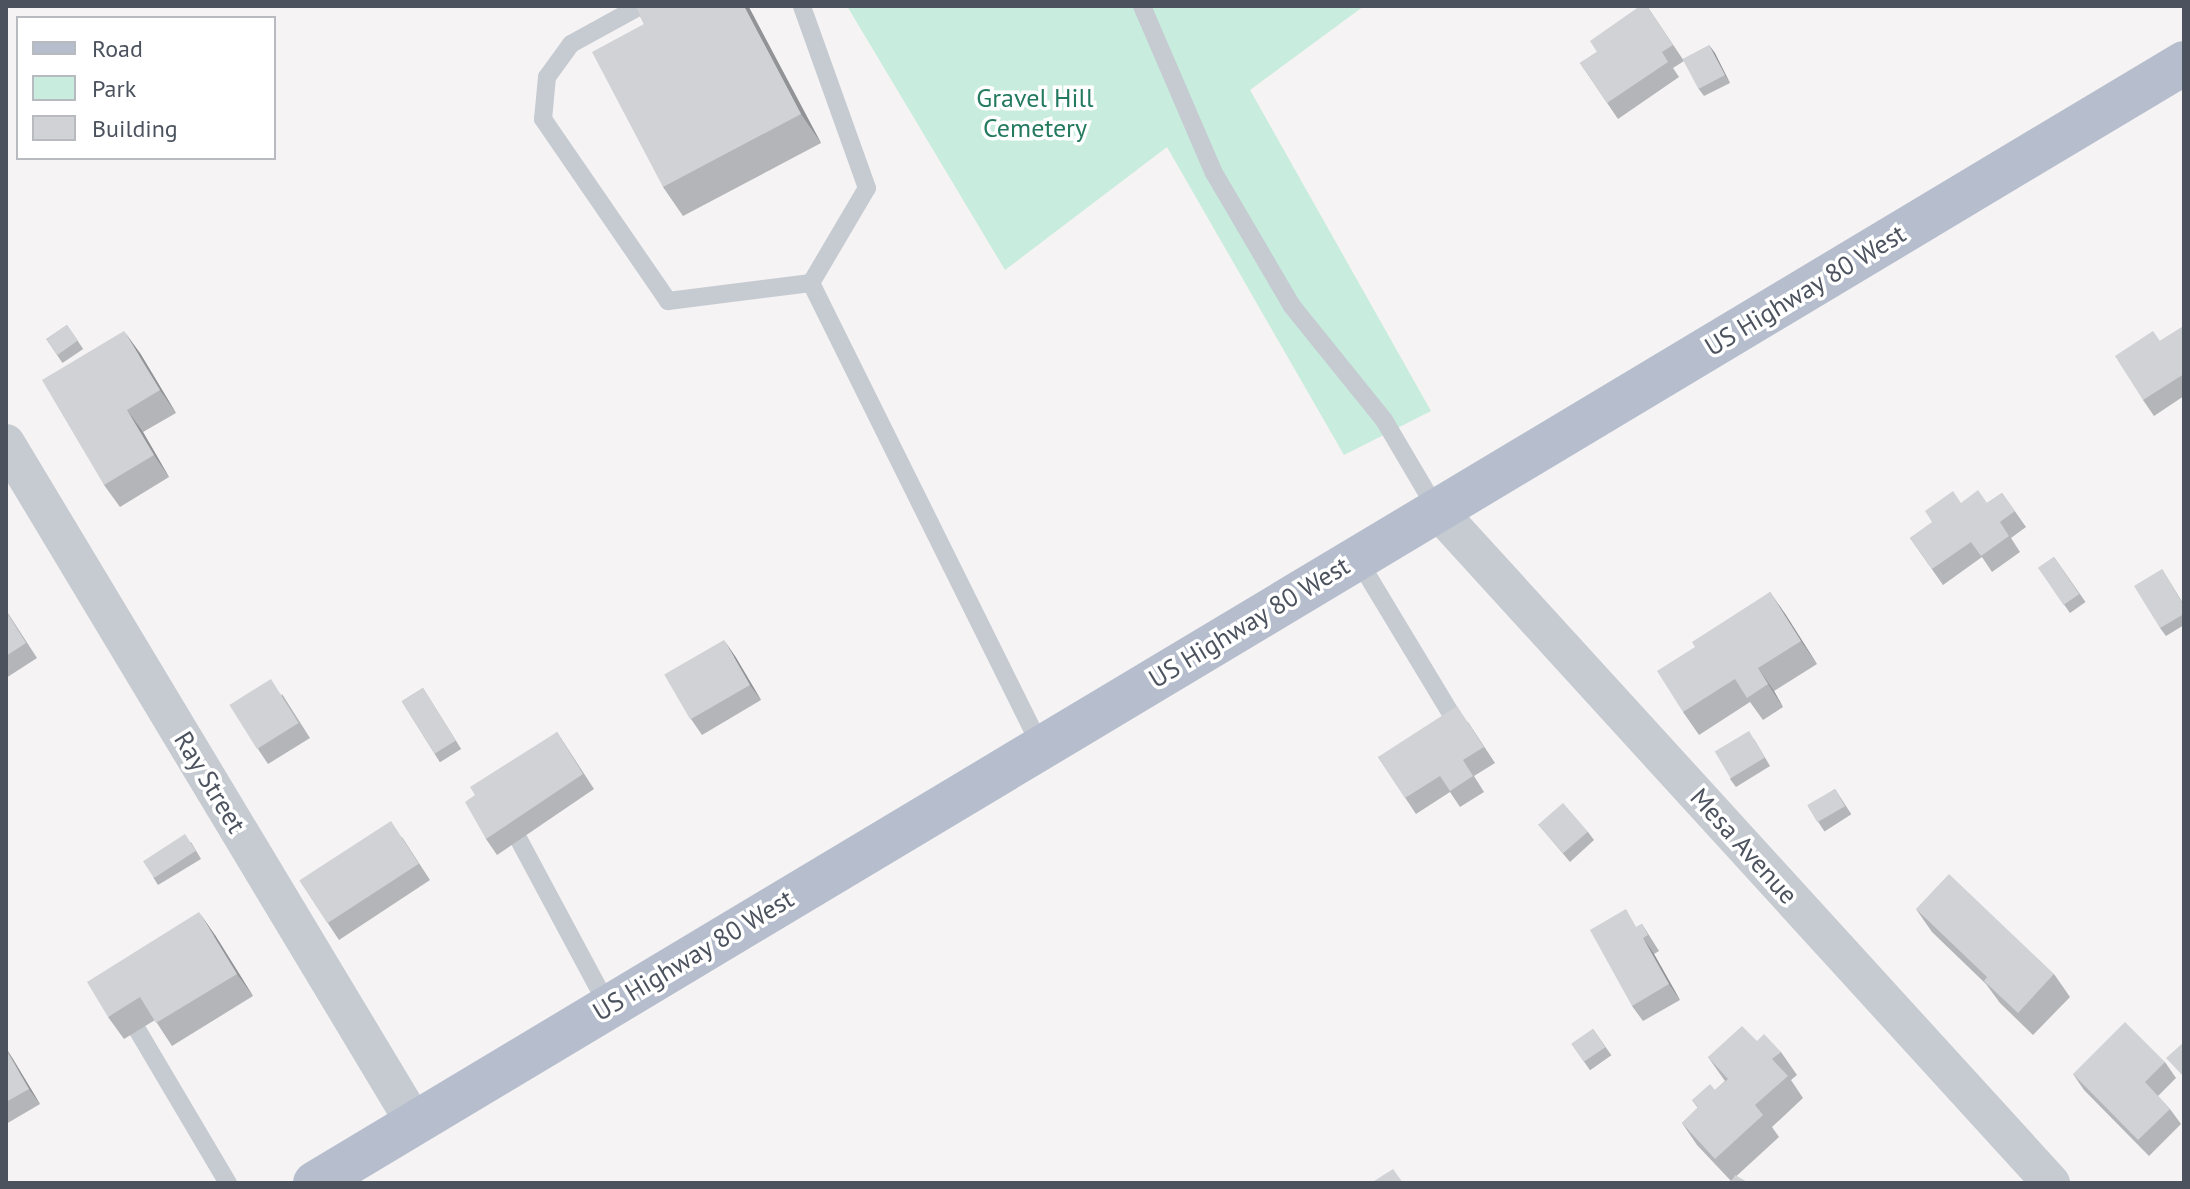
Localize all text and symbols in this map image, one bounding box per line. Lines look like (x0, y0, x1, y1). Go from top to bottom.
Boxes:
legend (16, 16, 276, 160)
text: Road (92, 33, 143, 64)
text: Park (92, 73, 136, 104)
park label: Gravel Hill Cemetery (976, 82, 1094, 144)
text: Building (92, 113, 178, 144)
street label: US Highway 80 West (1698, 217, 1912, 363)
street label: US Highway 80 West (1142, 549, 1356, 695)
street label: Ray Street (167, 725, 253, 839)
street label: Mesa Avenue (1684, 781, 1804, 911)
street label: US Highway 80 West (586, 882, 800, 1028)

